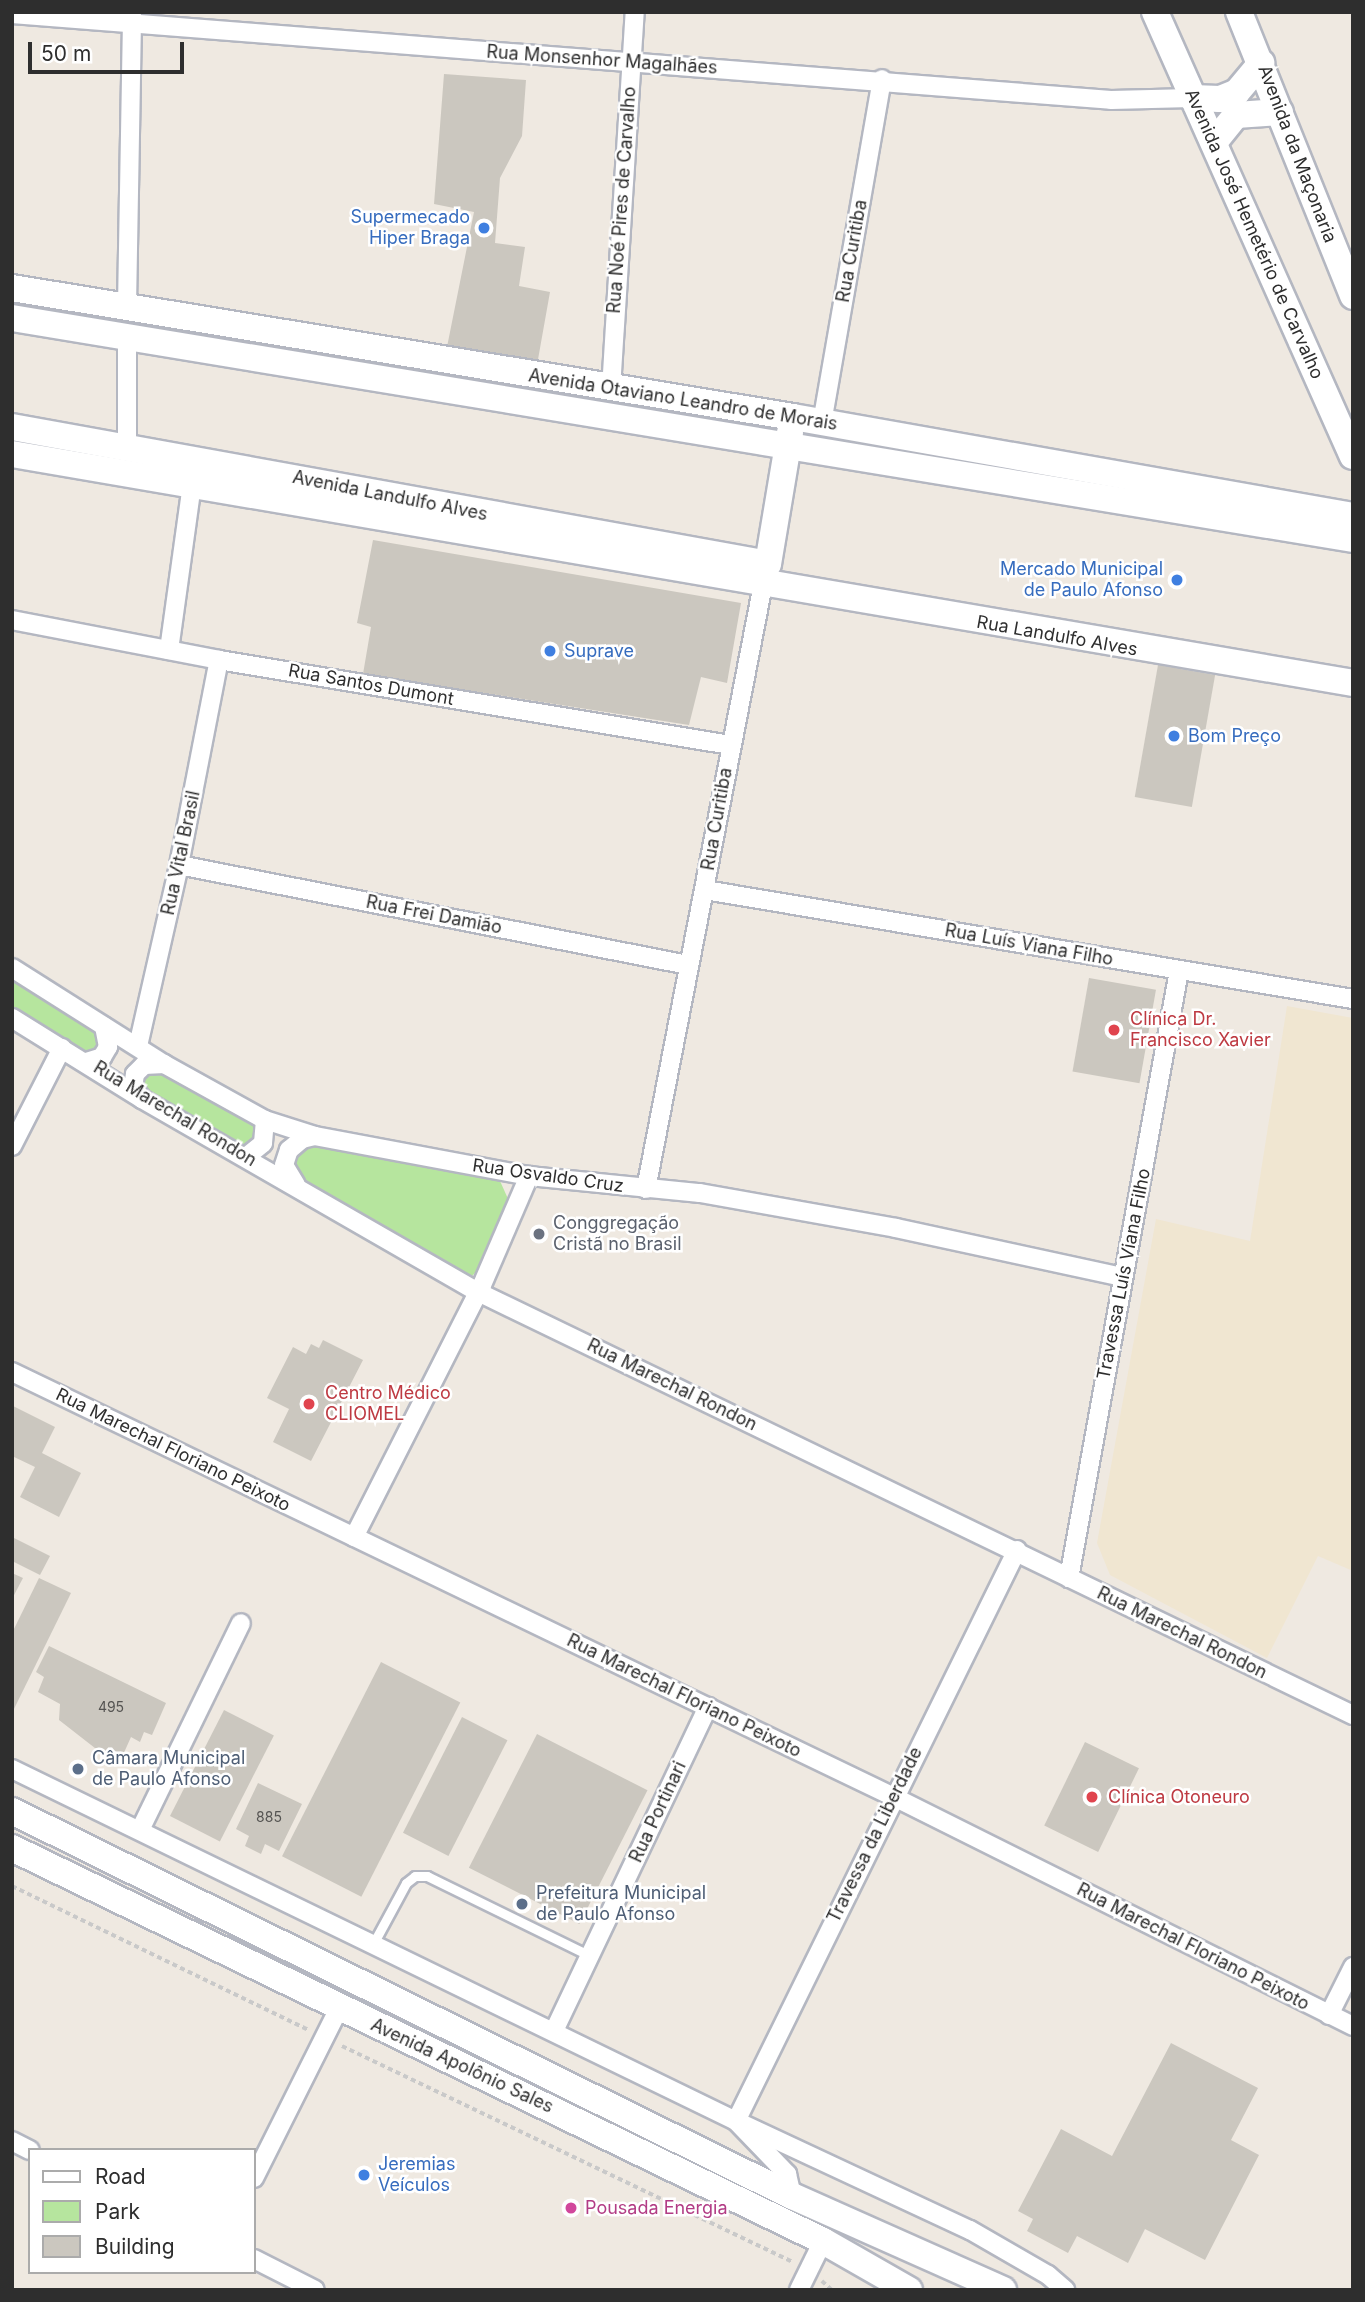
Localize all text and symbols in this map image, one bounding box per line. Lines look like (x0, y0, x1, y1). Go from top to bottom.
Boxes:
scale bar (32, 28, 187, 72)
text: 50 m (41, 41, 91, 66)
street label: Rua Monsenhor Magalhães (486, 41, 718, 79)
street label: Avenida da Maçonaria (1253, 62, 1341, 246)
street label: Rua Noé Pires de Carvalho (603, 86, 641, 314)
street label: Avenida José Hemetério de Carvalho (1180, 86, 1328, 382)
street label: Rua Curitiba (832, 198, 872, 304)
place label: Supermecado Hiper Braga (351, 207, 470, 249)
marker: Supermecado Hiper Braga (476, 220, 492, 236)
street label: Avenida Otaviano Leandro de Morais (527, 365, 839, 435)
street label: Avenida Landulfo Alves (291, 466, 489, 526)
place label: Mercado Municipal de Paulo Afonso (1000, 559, 1163, 602)
marker: Mercado Municipal de Paulo Afonso (1169, 572, 1185, 588)
street label: Rua Landulfo Alves (975, 611, 1139, 661)
place label: Suprave (564, 640, 634, 662)
marker: Suprave (542, 643, 558, 659)
street label: Rua Santos Dumont (287, 660, 455, 710)
place label: Bom Preço (1188, 725, 1281, 747)
marker: Bom Preço (1166, 728, 1182, 744)
street label: Rua Curitiba (697, 766, 737, 872)
street label: Rua Vital Brasil (157, 789, 205, 917)
street label: Rua Frei Damião (364, 891, 504, 939)
street label: Rua Luís Viana Filho (943, 920, 1115, 970)
place label: Clínica Dr. Francisco Xavier (1130, 1009, 1271, 1052)
marker: Clínica Dr. Francisco Xavier (1104, 1020, 1124, 1040)
street label: Rua Marechal Rondon (90, 1057, 260, 1171)
street label: Rua Osvaldo Cruz (471, 1155, 625, 1197)
street label: Travessa Luís Viana Filho (1093, 1166, 1155, 1382)
place label: Conggregação Cristã no Brasil (553, 1213, 682, 1256)
marker: Conggregação Cristã no Brasil (531, 1226, 547, 1242)
street label: Rua Marechal Rondon (584, 1334, 760, 1436)
place label: Centro Médico CLIOMEL (325, 1383, 451, 1426)
street label: Rua Marechal Floriano Peixoto (52, 1384, 294, 1516)
marker: Centro Médico CLIOMEL (299, 1394, 319, 1414)
street label: Rua Marechal Rondon (1094, 1582, 1270, 1684)
street label: Rua Marechal Floriano Peixoto (563, 1630, 805, 1762)
house number: 495 (98, 1699, 124, 1715)
street label: Travessa da Liberdade (823, 1744, 927, 1926)
place label: Câmara Municipal de Paulo Afonso (92, 1748, 245, 1790)
street label: Rua Portinari (625, 1758, 691, 1866)
marker: Câmara Municipal de Paulo Afonso (70, 1761, 86, 1777)
place label: Clínica Otoneuro (1108, 1786, 1250, 1808)
marker: Clínica Otoneuro (1082, 1787, 1102, 1807)
house number: 885 (256, 1809, 282, 1825)
street label: Rua Marechal Floriano Peixoto (1073, 1879, 1313, 2015)
place label: Prefeitura Municipal de Paulo Afonso (536, 1883, 706, 1926)
marker: Prefeitura Municipal de Paulo Afonso (514, 1896, 530, 1912)
street label: Avenida Apolônio Sales (367, 2014, 557, 2118)
legend (28, 2148, 256, 2274)
place label: Jeremias Veículos (378, 2154, 455, 2196)
text: Road (95, 2164, 146, 2189)
marker: Jeremias Veículos (356, 2167, 372, 2183)
place label: Pousada Energia (585, 2197, 728, 2219)
text: Park (95, 2199, 140, 2224)
marker: Pousada Energia (563, 2200, 579, 2216)
text: Building (95, 2234, 175, 2259)

